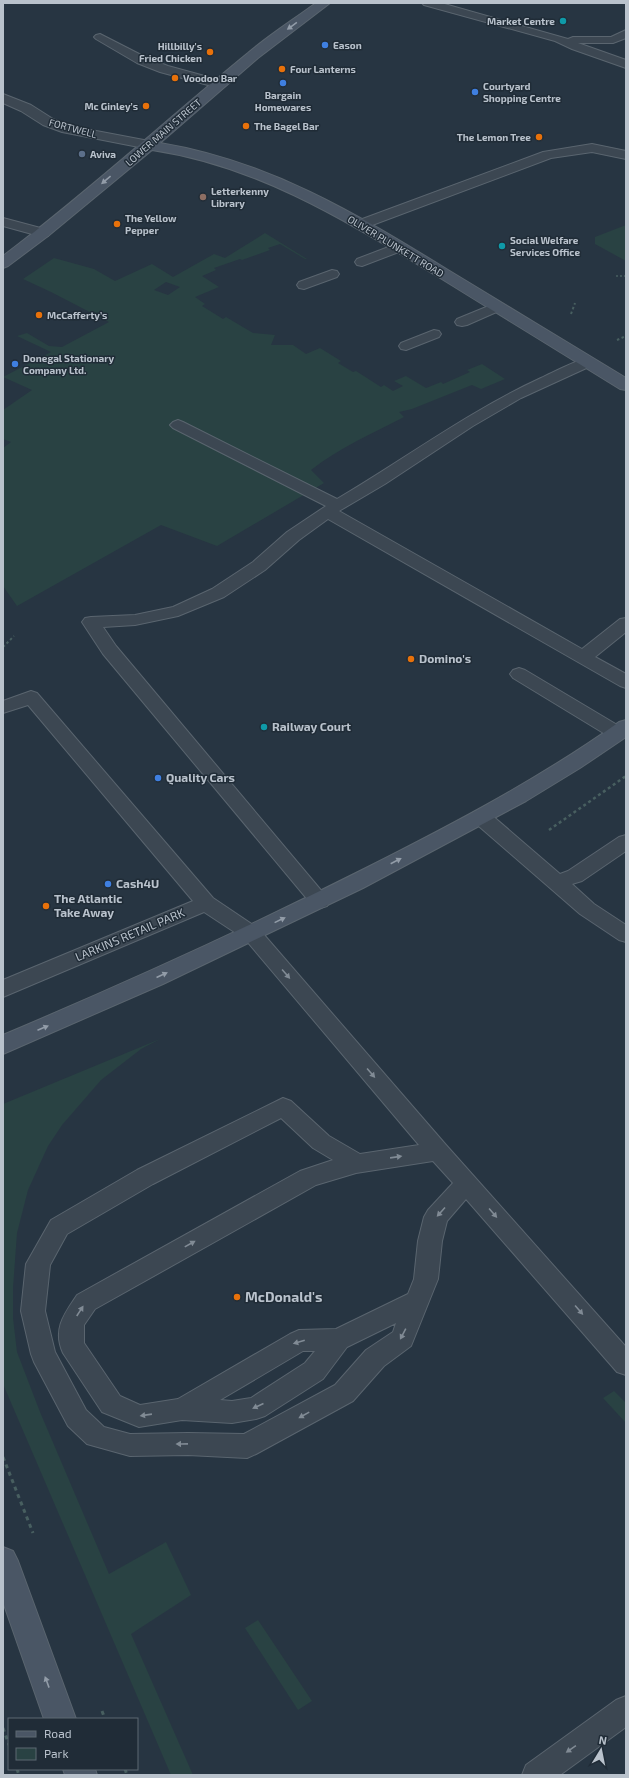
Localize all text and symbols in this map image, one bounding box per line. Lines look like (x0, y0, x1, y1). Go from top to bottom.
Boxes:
place label: Market Centre (487, 15, 555, 27)
marker: Market Centre (558, 16, 568, 26)
one-way arrow (287, 22, 298, 30)
place label: Eason (333, 39, 362, 51)
place label: Hillbilly's Fried Chicken (139, 40, 202, 64)
marker: Eason (320, 40, 330, 50)
marker: Hillbilly's Fried Chicken (205, 47, 215, 57)
place label: Four Lanterns (290, 63, 356, 75)
marker: Four Lanterns (277, 64, 287, 74)
place label: Voodoo Bar (183, 72, 238, 84)
marker: Voodoo Bar (170, 73, 180, 83)
marker: Bargain Homewares (278, 78, 288, 88)
place label: Courtyard Shopping Centre (483, 80, 561, 104)
marker: Courtyard Shopping Centre (470, 87, 480, 97)
place label: Bargain Homewares (255, 89, 311, 113)
street label: LOWER MAIN STREET (123, 96, 204, 168)
place label: Mc Ginley’s (84, 100, 138, 113)
marker: Mc Ginley’s (141, 101, 151, 111)
street label: FORTWELL (48, 116, 98, 140)
place label: The Bagel Bar (254, 120, 320, 132)
marker: The Bagel Bar (241, 121, 251, 131)
place label: The Lemon Tree (457, 131, 531, 143)
marker: The Lemon Tree (534, 132, 544, 142)
place label: Aviva (90, 148, 116, 160)
marker: Aviva (77, 149, 87, 159)
one-way arrow (101, 176, 111, 185)
place label: Letterkenny Library (211, 185, 269, 210)
marker: Letterkenny Library (198, 192, 208, 202)
place label: The Yellow Pepper (125, 212, 177, 236)
street label: OLIVER PLUNKETT ROAD (346, 213, 446, 280)
marker: The Yellow Pepper (112, 219, 122, 229)
place label: Social Welfare Services Office (510, 234, 580, 258)
marker: Social Welfare Services Office (497, 241, 507, 251)
place label: McCafferty’s (47, 309, 107, 322)
marker: McCafferty’s (34, 310, 44, 320)
place label: Donegal Stationary Company Ltd. (23, 352, 114, 377)
marker: Donegal Stationary Company Ltd. (10, 359, 20, 369)
place label: Domino's (419, 651, 471, 665)
marker: Domino's (406, 654, 416, 664)
place label: Railway Court (272, 719, 351, 734)
marker: Railway Court (259, 722, 269, 732)
place label: Quality Cars (166, 770, 235, 785)
marker: Quality Cars (153, 773, 163, 783)
one-way arrow (390, 858, 402, 865)
place label: Cash4U (116, 876, 159, 890)
marker: Cash4U (103, 879, 113, 889)
place label: The Atlantic Take Away (54, 891, 122, 920)
marker: The Atlantic Take Away (41, 901, 51, 911)
street label: LARKINS RETAIL PARK (73, 905, 186, 963)
one-way arrow (274, 917, 286, 923)
one-way arrow (281, 970, 290, 979)
one-way arrow (156, 972, 168, 978)
one-way arrow (38, 1024, 50, 1030)
one-way arrow (366, 1068, 375, 1078)
one-way arrow (389, 1154, 402, 1160)
one-way arrow (436, 1207, 445, 1217)
one-way arrow (489, 1208, 498, 1218)
one-way arrow (184, 1241, 196, 1247)
place label: McDonald's (245, 1288, 323, 1305)
marker: McDonald's (232, 1292, 242, 1302)
one-way arrow (76, 1306, 84, 1316)
one-way arrow (574, 1306, 583, 1315)
one-way arrow (400, 1328, 406, 1340)
one-way arrow (293, 1340, 306, 1346)
one-way arrow (252, 1403, 264, 1409)
one-way arrow (140, 1412, 152, 1418)
one-way arrow (298, 1412, 310, 1419)
one-way arrow (175, 1441, 188, 1447)
one-way arrow (44, 1676, 50, 1688)
legend (8, 1718, 138, 1770)
text: Road (44, 1726, 72, 1740)
north arrow (581, 1730, 621, 1770)
text: N (598, 1733, 608, 1747)
one-way arrow (566, 1745, 577, 1753)
text: Park (44, 1746, 69, 1760)

